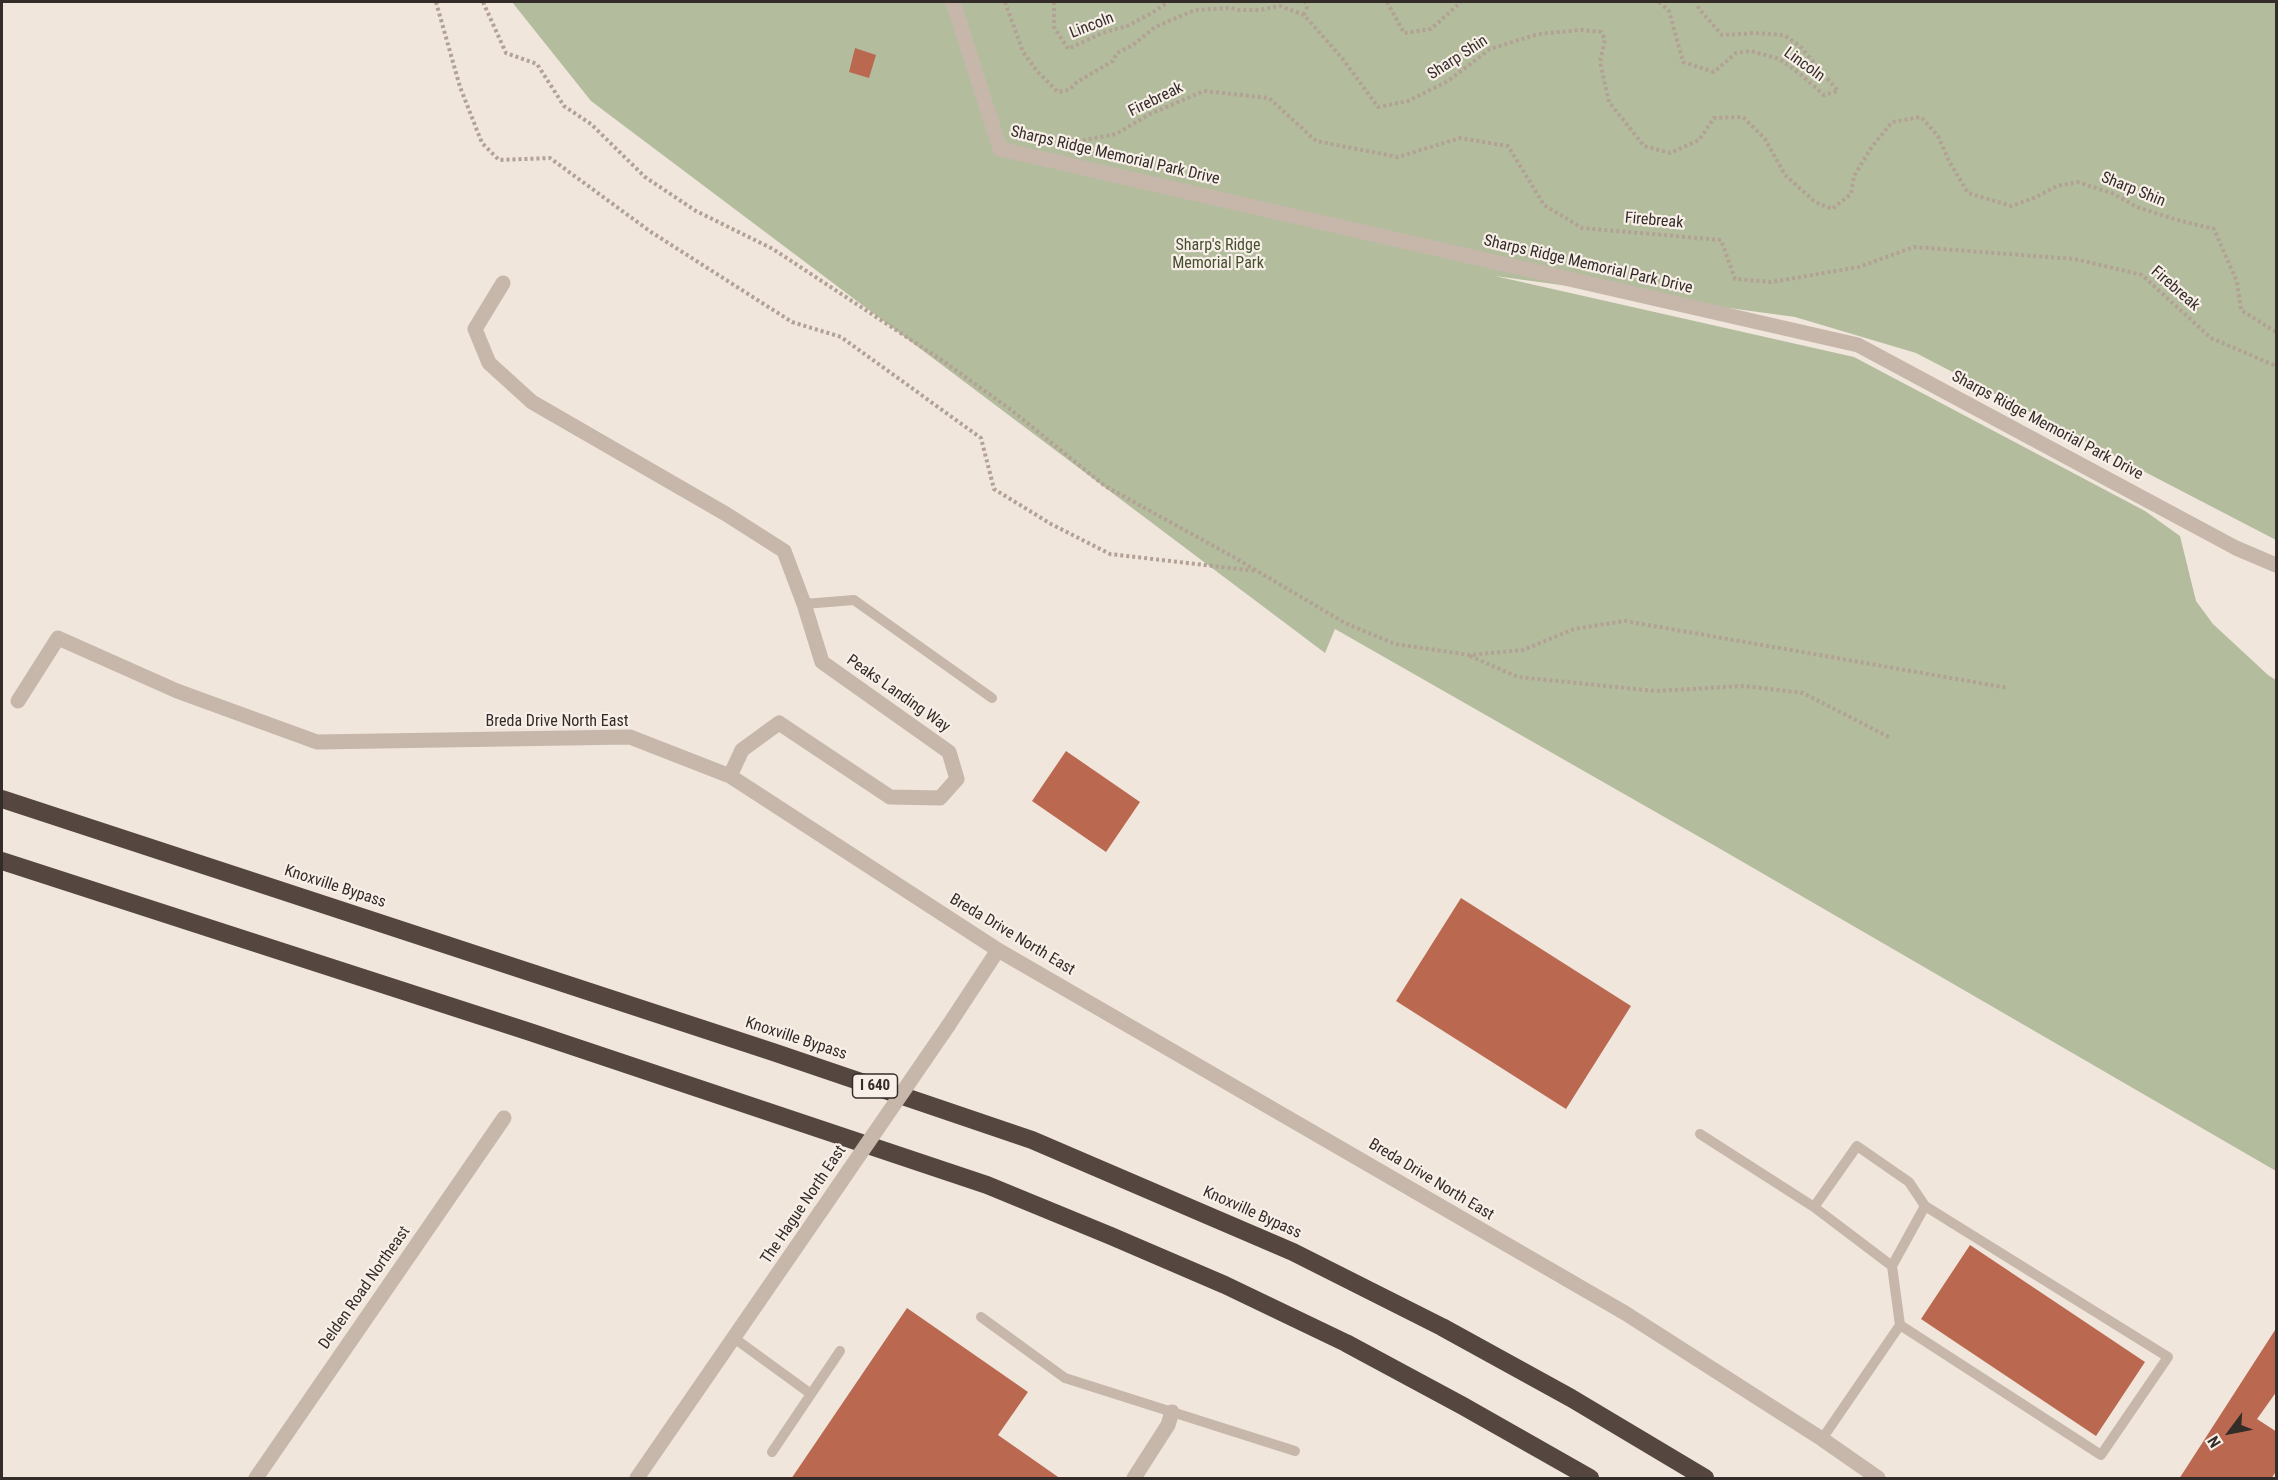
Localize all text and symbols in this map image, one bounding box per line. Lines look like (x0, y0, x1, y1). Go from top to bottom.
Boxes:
street label: Lincoln (1067, 9, 1117, 43)
street label: Sharp Shin (1424, 32, 1492, 84)
street label: Lincoln (1780, 44, 1828, 86)
street label: Firebreak (1125, 79, 1187, 121)
street label: Sharps Ridge Memorial Park Drive (1009, 123, 1221, 189)
street label: Sharp Shin (2098, 168, 2168, 212)
street label: Firebreak (1624, 209, 1684, 233)
street label: Sharps Ridge Memorial Park Drive (1482, 232, 1694, 298)
park label: Sharp's Ridge Memorial Park (1172, 236, 1264, 274)
street label: Firebreak (2147, 263, 2203, 315)
street label: Sharps Ridge Memorial Park Drive (1948, 367, 2146, 485)
street label: Peaks Landing Way (842, 651, 954, 737)
street label: Breda Drive North East (486, 712, 628, 732)
street label: Knoxville Bypass (282, 862, 388, 912)
street label: Breda Drive North East (946, 890, 1078, 980)
street label: Knoxville Bypass (743, 1014, 849, 1064)
road number: I 640 (852, 1074, 898, 1098)
street label: Breda Drive North East (1365, 1135, 1497, 1225)
street label: The Hague North East (757, 1142, 851, 1268)
street label: Knoxville Bypass (1200, 1183, 1304, 1243)
street label: Delden Road Northeast (315, 1223, 415, 1353)
north arrow (2200, 1402, 2260, 1462)
text: N (2204, 1433, 2225, 1451)

